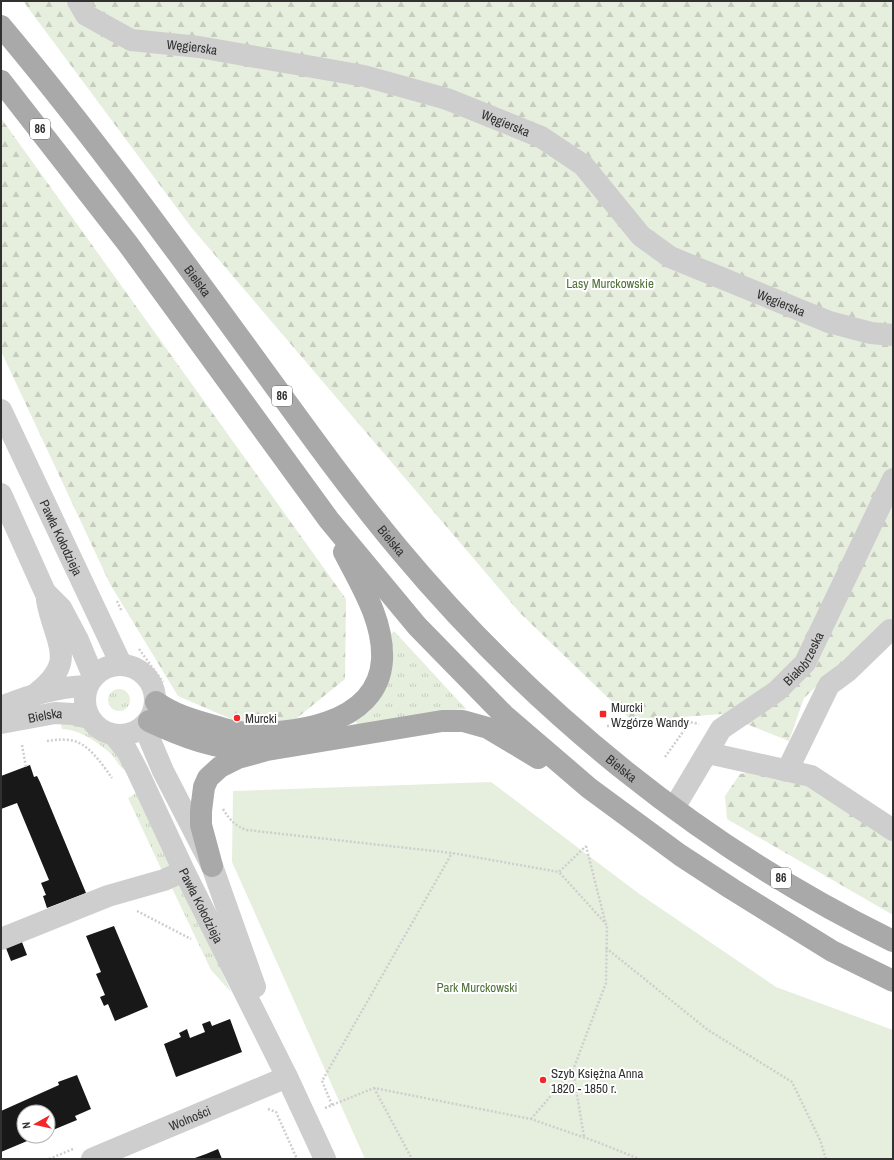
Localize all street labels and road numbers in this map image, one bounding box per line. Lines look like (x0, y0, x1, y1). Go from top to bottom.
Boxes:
street label: Węgierska (166, 36, 219, 59)
street label: Węgierska (479, 106, 532, 141)
road number: 86 (30, 119, 50, 139)
street label: Bielska (180, 262, 215, 300)
street label: Węgierska (754, 285, 808, 320)
road number: 86 (272, 386, 292, 406)
street label: Pawła Kołodzieja (36, 497, 86, 578)
street label: Bielska (374, 522, 409, 560)
street label: Białobrzeska (779, 629, 828, 689)
street label: Bielska (27, 705, 63, 727)
street label: Bielska (602, 751, 640, 786)
street label: Pawła Kołodzieja (175, 865, 227, 946)
road number: 86 (771, 868, 791, 888)
street label: Wolności (166, 1102, 213, 1135)

